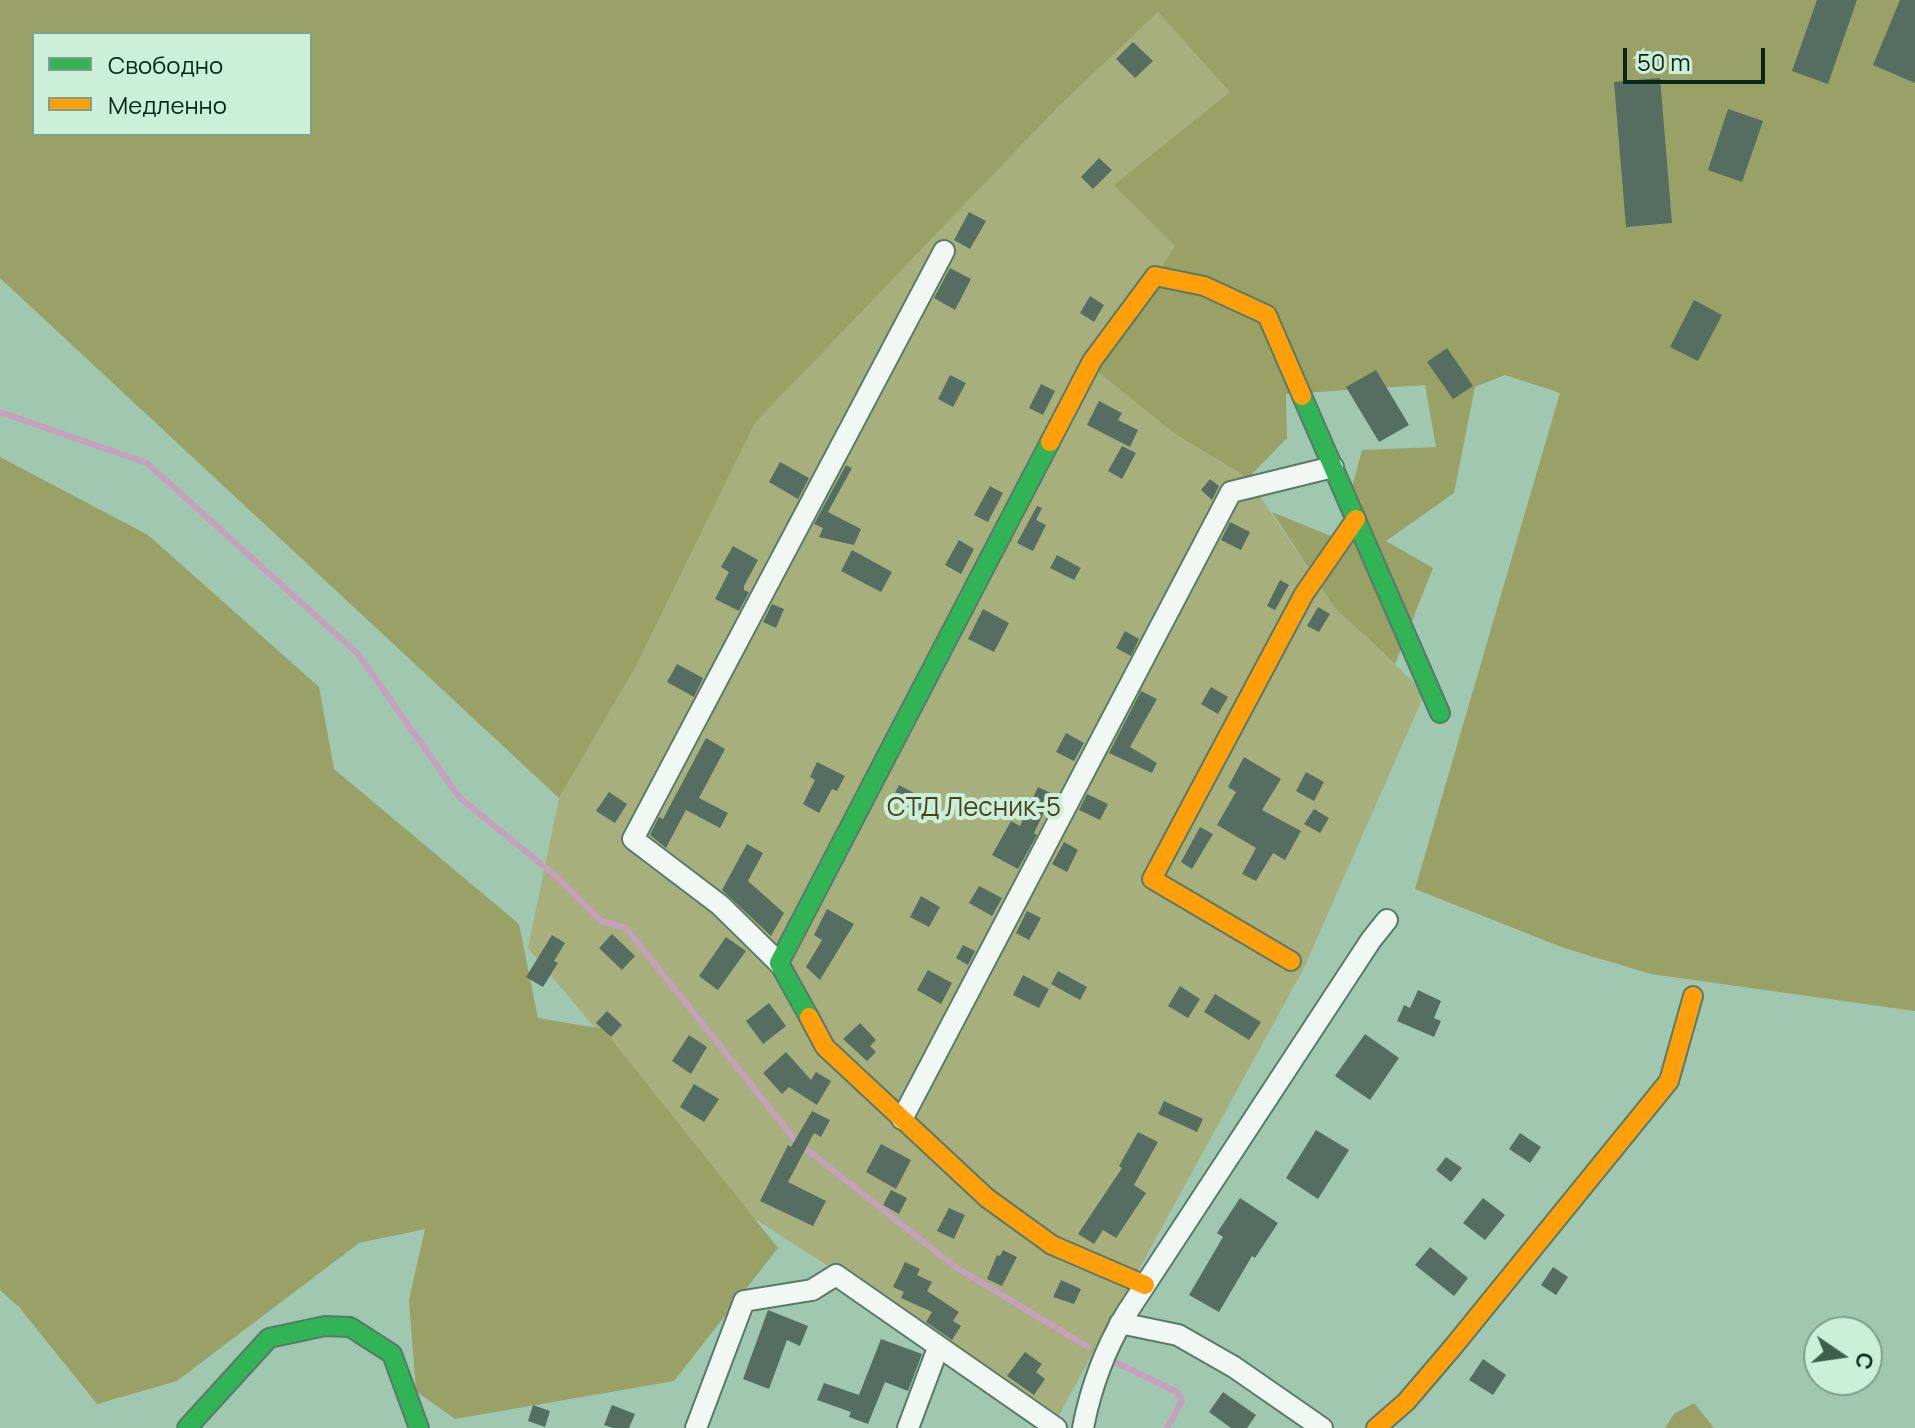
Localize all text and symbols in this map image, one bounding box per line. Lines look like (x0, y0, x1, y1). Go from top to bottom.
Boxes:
legend (32, 32, 312, 136)
scale bar (1627, 32, 1769, 82)
text: 50 m (1637, 45, 1691, 78)
text: Свободно (108, 48, 223, 81)
text: Медленно (108, 88, 227, 121)
park label: СТД Лесник-5 (887, 793, 1061, 825)
north arrow (1803, 1316, 1883, 1396)
text: С (1848, 1350, 1881, 1372)

